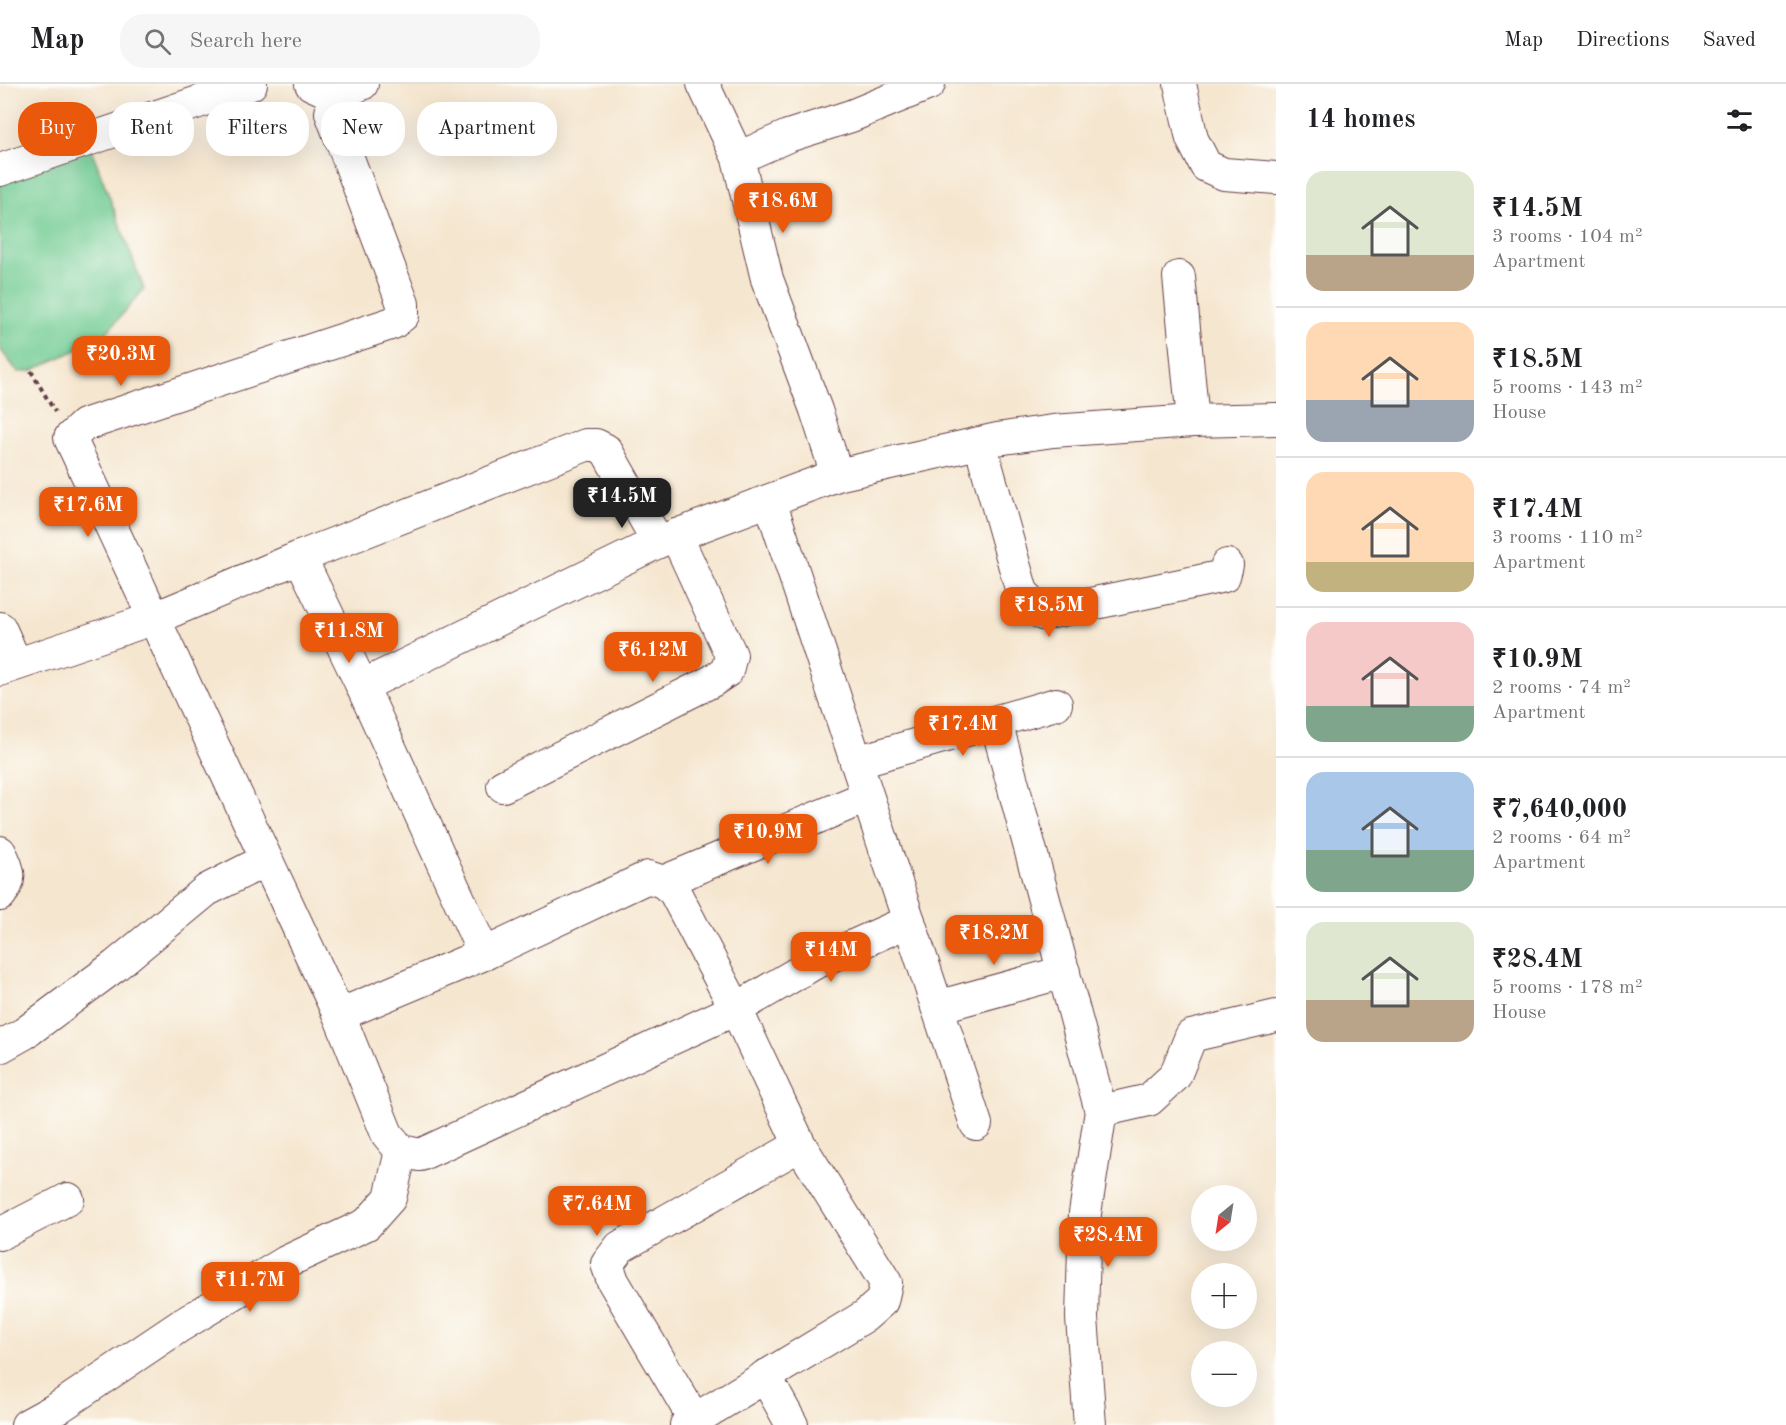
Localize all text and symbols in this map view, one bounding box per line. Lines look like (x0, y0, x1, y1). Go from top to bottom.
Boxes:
search box (120, 14, 540, 68)
icon: search (141, 25, 174, 58)
text: Map (30, 27, 84, 55)
text: Search here (189, 30, 302, 52)
text: Map (1504, 30, 1543, 51)
text: Directions (1576, 30, 1670, 51)
text: Saved (1703, 30, 1756, 51)
chip: Buy (18, 102, 97, 156)
chip: Rent (109, 102, 194, 156)
chip: Filters (206, 102, 309, 156)
chip: New (321, 102, 405, 156)
chip: Apartment (417, 102, 557, 156)
icon: filters (1723, 104, 1756, 137)
text: 14 homes (1306, 107, 1415, 133)
pin: ₹18.6M (734, 183, 832, 234)
text: ₹18.6M (748, 192, 818, 212)
icon: home (1354, 195, 1426, 267)
text: ₹14.5M (1492, 196, 1583, 222)
text: 3 rooms · 104 m² (1492, 227, 1642, 247)
text: Apartment (1492, 252, 1586, 272)
pin: ₹20.3M (72, 336, 170, 387)
text: ₹20.3M (86, 345, 156, 365)
icon: home (1354, 346, 1426, 418)
text: ₹18.5M (1492, 347, 1583, 373)
text: 5 rooms · 143 m² (1492, 378, 1642, 398)
text: House (1492, 403, 1546, 423)
pin: ₹14.5M (573, 478, 671, 529)
pin: ₹17.6M (39, 487, 137, 538)
text: ₹14.5M (587, 487, 657, 507)
text: ₹17.6M (53, 496, 123, 516)
icon: home (1354, 496, 1426, 568)
text: ₹17.4M (1492, 497, 1583, 523)
text: 3 rooms · 110 m² (1492, 528, 1642, 548)
text: Apartment (1492, 553, 1586, 573)
pin: ₹18.5M (1000, 587, 1098, 638)
text: ₹18.5M (1014, 596, 1084, 616)
pin: ₹11.8M (300, 613, 398, 664)
text: ₹11.8M (314, 622, 384, 642)
pin: ₹6.12M (604, 632, 702, 683)
text: ₹6.12M (618, 641, 688, 661)
icon: home (1354, 646, 1426, 718)
text: ₹10.9M (1492, 647, 1583, 673)
text: 2 rooms · 74 m² (1492, 678, 1631, 698)
text: Apartment (1492, 703, 1586, 723)
pin: ₹17.4M (914, 706, 1012, 757)
text: ₹17.4M (928, 715, 998, 735)
icon: home (1354, 796, 1426, 868)
text: ₹7,640,000 (1492, 797, 1627, 823)
pin: ₹10.9M (719, 814, 817, 865)
text: ₹10.9M (733, 823, 803, 843)
text: 2 rooms · 64 m² (1492, 828, 1631, 848)
text: Apartment (1492, 853, 1586, 873)
pin: ₹18.2M (945, 915, 1043, 966)
text: ₹18.2M (959, 924, 1029, 944)
pin: ₹14M (795, 932, 867, 983)
text: ₹14M (805, 941, 857, 961)
icon: home (1354, 946, 1426, 1018)
text: ₹28.4M (1492, 947, 1583, 973)
text: 5 rooms · 178 m² (1492, 978, 1642, 998)
text: House (1492, 1003, 1546, 1023)
north arrow (1191, 1185, 1257, 1251)
map controls (1191, 1185, 1257, 1407)
pin: ₹7.64M (548, 1186, 646, 1237)
text: ₹7.64M (562, 1195, 632, 1215)
pin: ₹28.4M (1059, 1217, 1157, 1268)
text: ₹28.4M (1073, 1226, 1143, 1246)
pin: ₹11.7M (201, 1262, 299, 1313)
button: + (1191, 1263, 1257, 1329)
text: ₹11.7M (215, 1271, 285, 1291)
button: − (1191, 1341, 1257, 1407)

